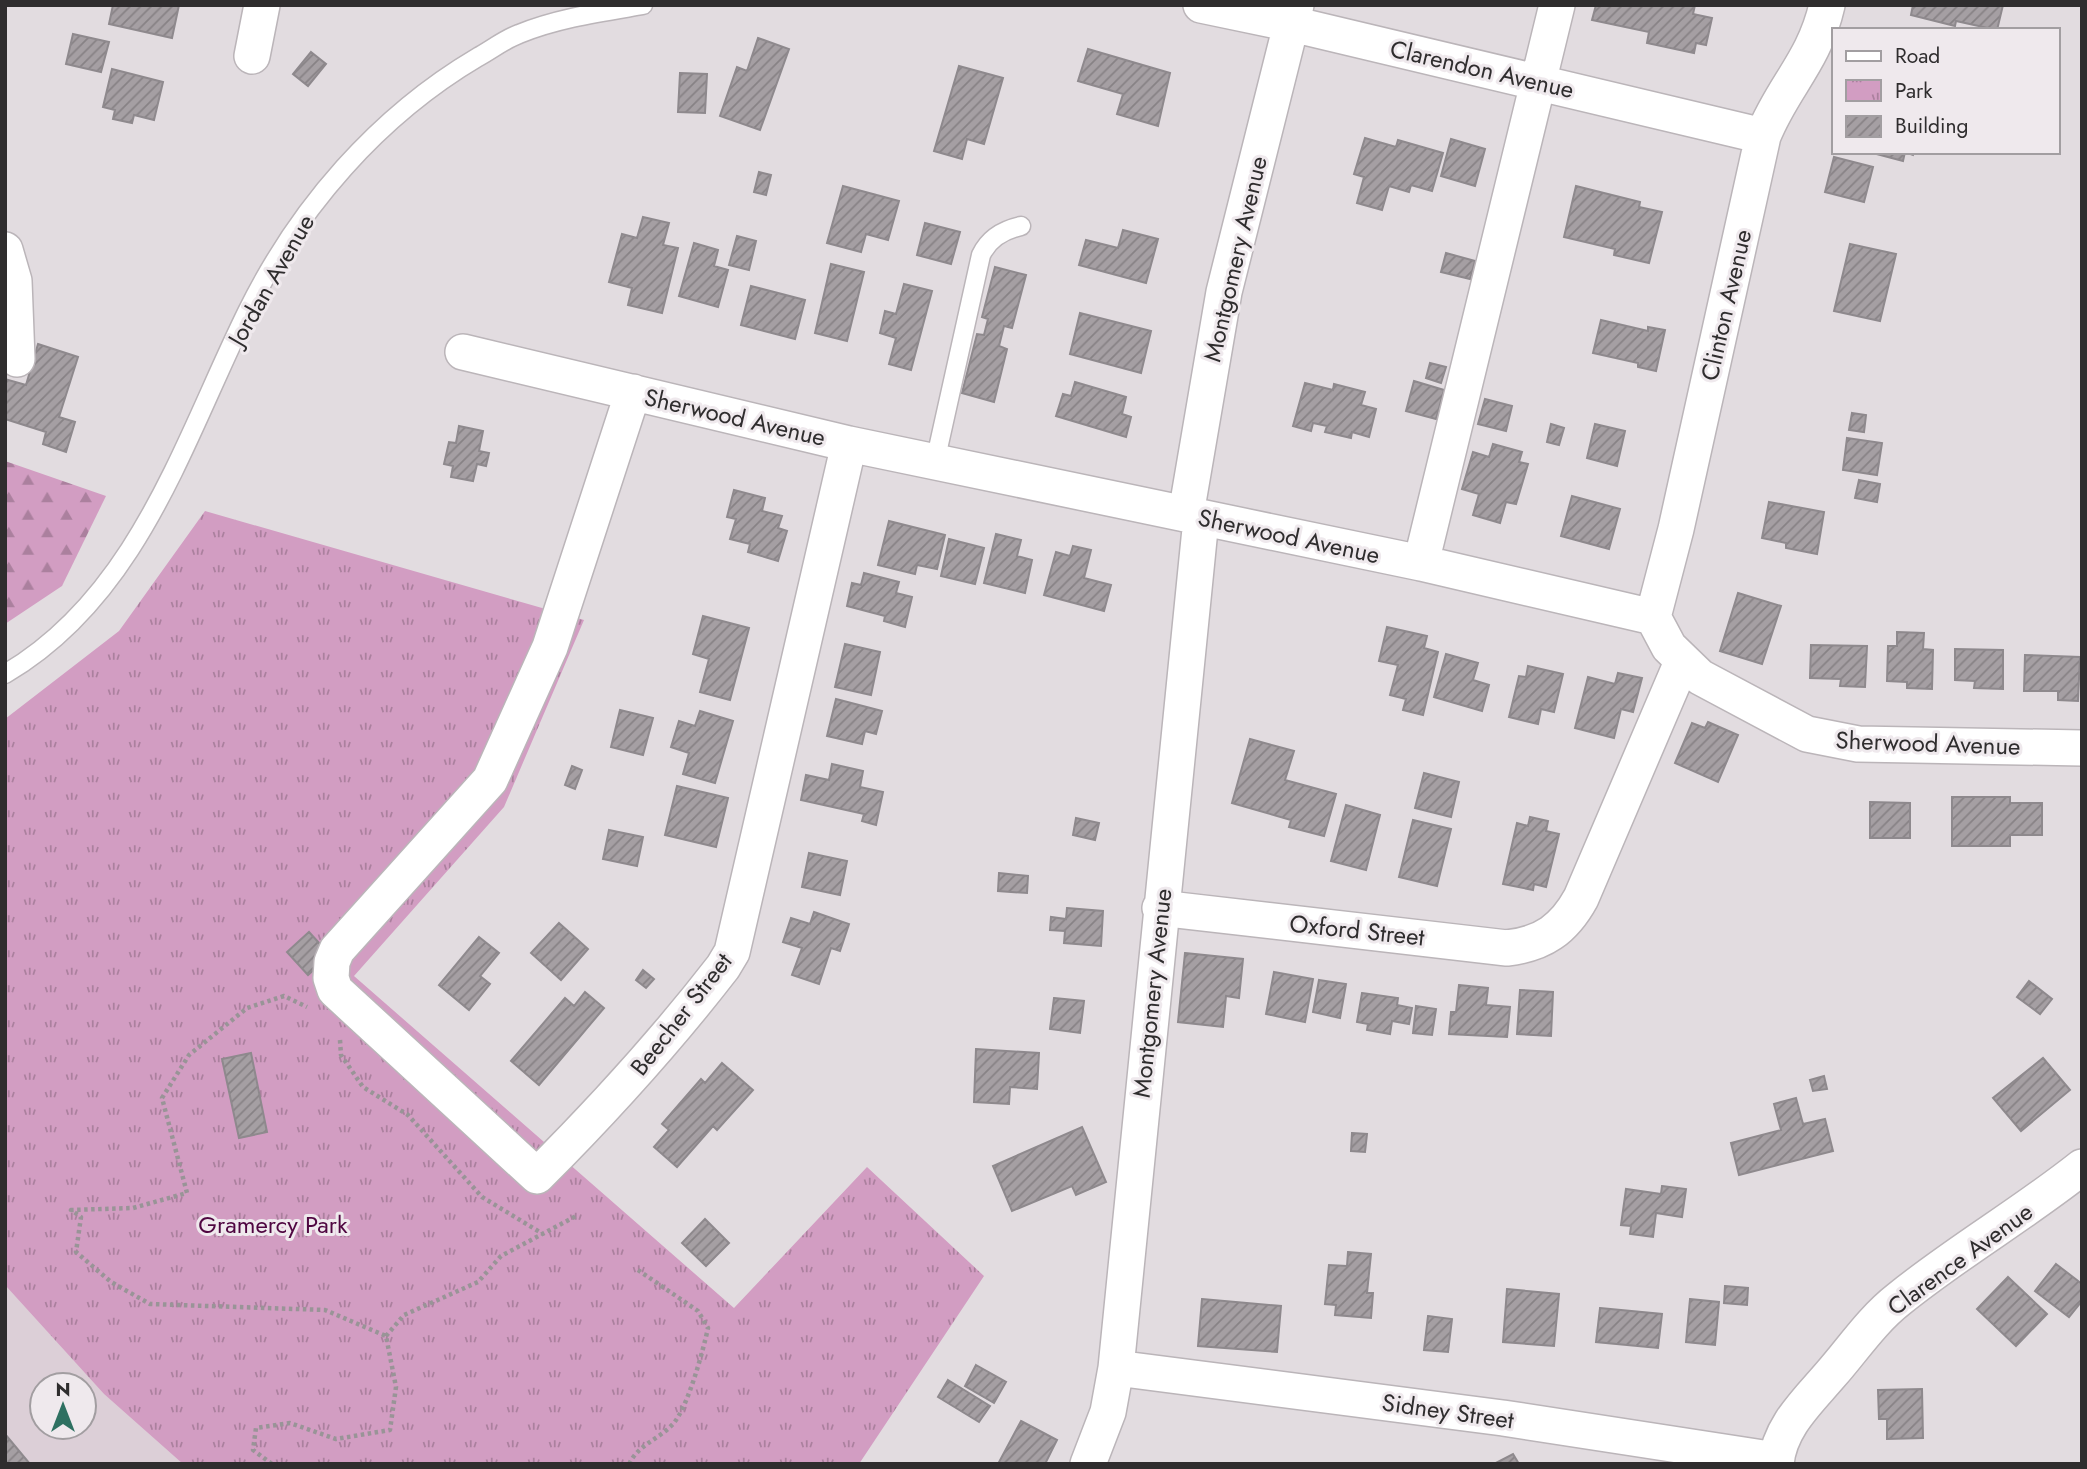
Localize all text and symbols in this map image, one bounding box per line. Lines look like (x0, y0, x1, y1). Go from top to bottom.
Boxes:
legend (1832, 28, 2059, 154)
street label: Clarendon Avenue (1387, 31, 1577, 107)
text: Road (1895, 41, 1940, 71)
text: Park (1895, 76, 1933, 106)
text: Building (1895, 111, 1968, 141)
street label: Montgomery Avenue (1194, 153, 1276, 365)
street label: Jordan Avenue (218, 208, 323, 355)
street label: Clinton Avenue (1692, 226, 1760, 384)
street label: Sherwood Avenue (641, 379, 829, 455)
street label: Sherwood Avenue (1195, 500, 1383, 572)
street label: Sherwood Avenue (1835, 722, 2021, 764)
street label: Montgomery Avenue (1124, 887, 1180, 1099)
street label: Oxford Street (1288, 906, 1426, 955)
street label: Beecher Street (622, 945, 740, 1083)
street label: Clarence Avenue (1880, 1194, 2040, 1324)
park label: Gramercy Park (198, 1207, 348, 1242)
north arrow (28, 1371, 98, 1441)
text: N (55, 1376, 71, 1403)
street label: Sidney Street (1380, 1384, 1516, 1438)

